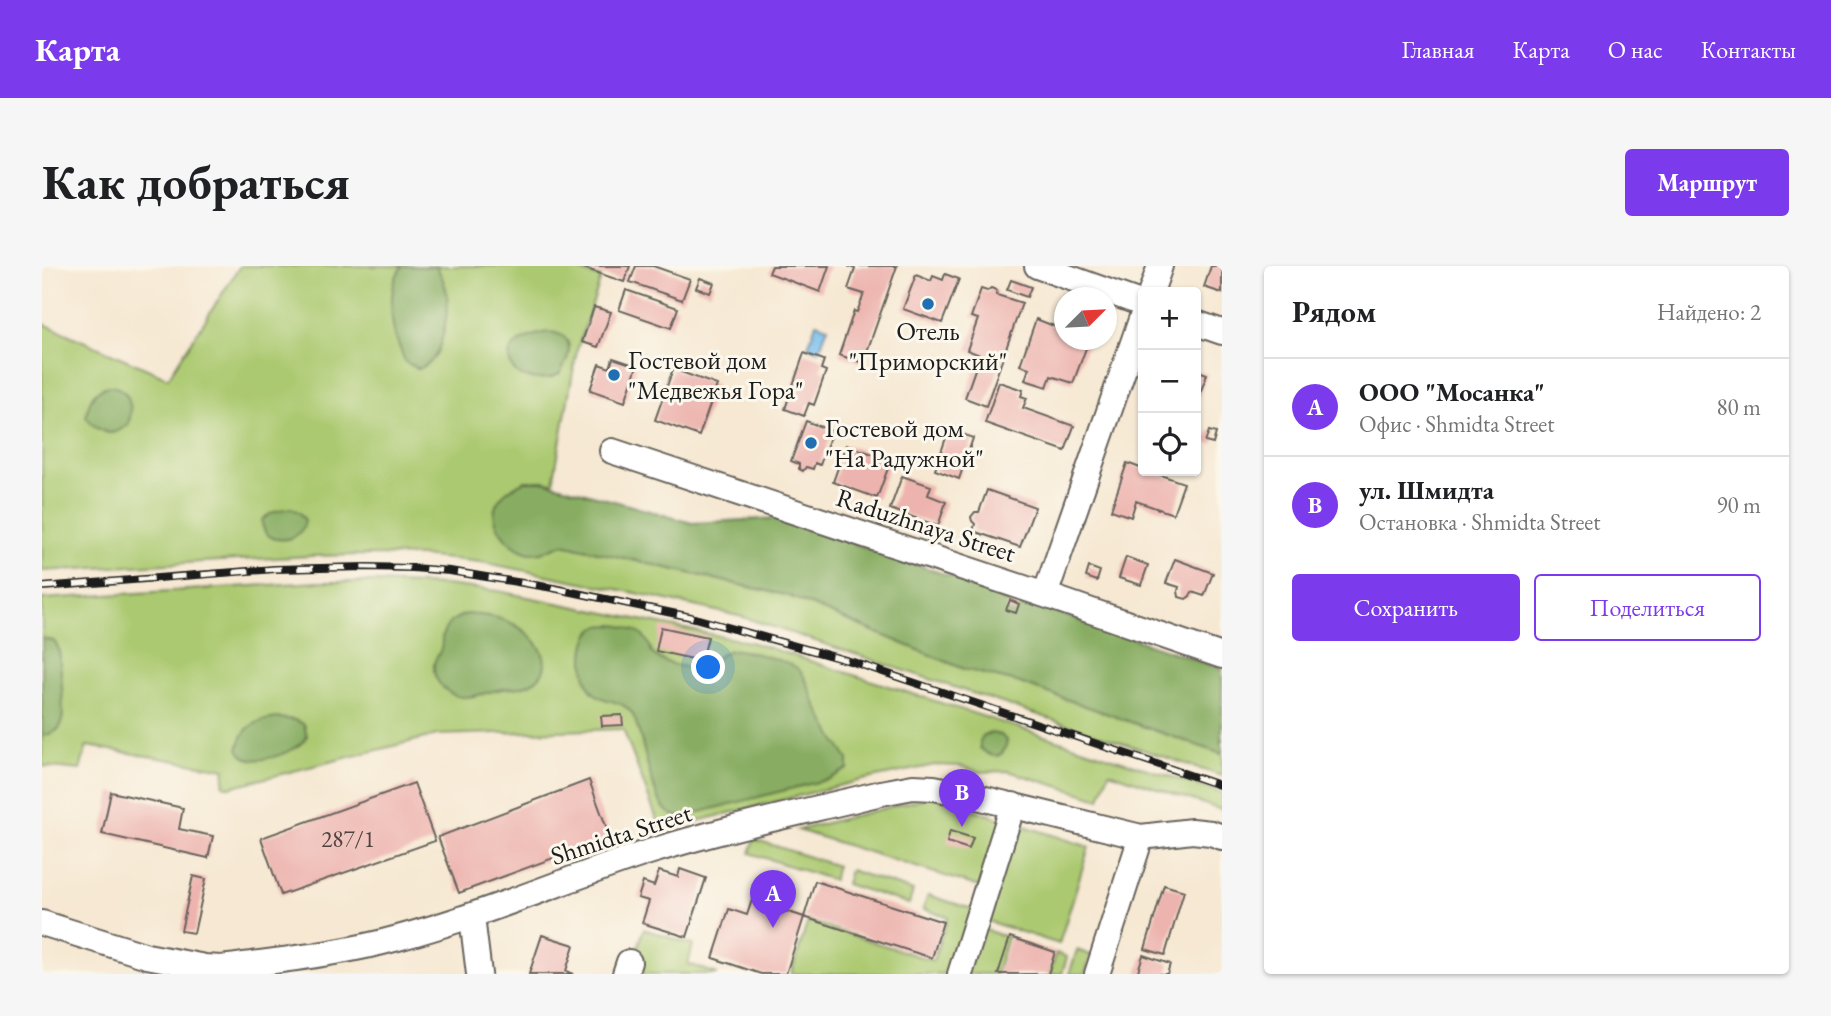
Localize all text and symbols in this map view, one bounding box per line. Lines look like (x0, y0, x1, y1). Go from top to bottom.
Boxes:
text: Карта (35, 28, 120, 71)
text: Главная (1401, 34, 1475, 65)
text: Карта (1513, 34, 1570, 65)
text: О нас (1608, 34, 1663, 65)
text: Контакты (1701, 34, 1796, 65)
button: Маршрут (1625, 149, 1789, 216)
text: Как добраться (42, 150, 350, 214)
north arrow (1054, 287, 1117, 350)
map controls (1138, 287, 1201, 476)
button: + (1138, 287, 1201, 350)
text: Рядом (1292, 292, 1376, 331)
marker: Отель "Приморский" (920, 296, 936, 312)
text: Найдено: 2 (1657, 297, 1761, 327)
place label: Отель "Приморский" (849, 314, 1007, 378)
place label: Гостевой дом "Медвежья Гора" (628, 343, 804, 407)
button: − (1138, 350, 1201, 413)
marker: Гостевой дом "Медвежья Гора" (606, 367, 622, 383)
text: ООО "Мосанка" (1359, 375, 1545, 409)
text: A (1307, 392, 1323, 422)
text: 80 m (1716, 392, 1761, 422)
text: Офис · Shmidta Street (1359, 409, 1555, 439)
place label: Гостевой дом "На Радужной" (825, 411, 984, 475)
button: locate (1138, 413, 1201, 476)
marker: Гостевой дом "На Радужной" (803, 435, 819, 451)
text: ул. Шмидта (1359, 473, 1494, 507)
street label: Raduzhnaya Street (832, 480, 1020, 570)
text: B (1308, 490, 1322, 520)
text: 90 m (1716, 490, 1761, 520)
text: Остановка · Shmidta Street (1359, 507, 1601, 537)
button: Сохранить (1292, 574, 1520, 641)
button: Поделиться (1534, 574, 1761, 641)
your location (691, 650, 725, 684)
pin: B (939, 769, 985, 827)
street label: Shmidta Street (546, 795, 696, 873)
house number: 287/1 (321, 824, 375, 854)
pin: A (750, 870, 796, 928)

